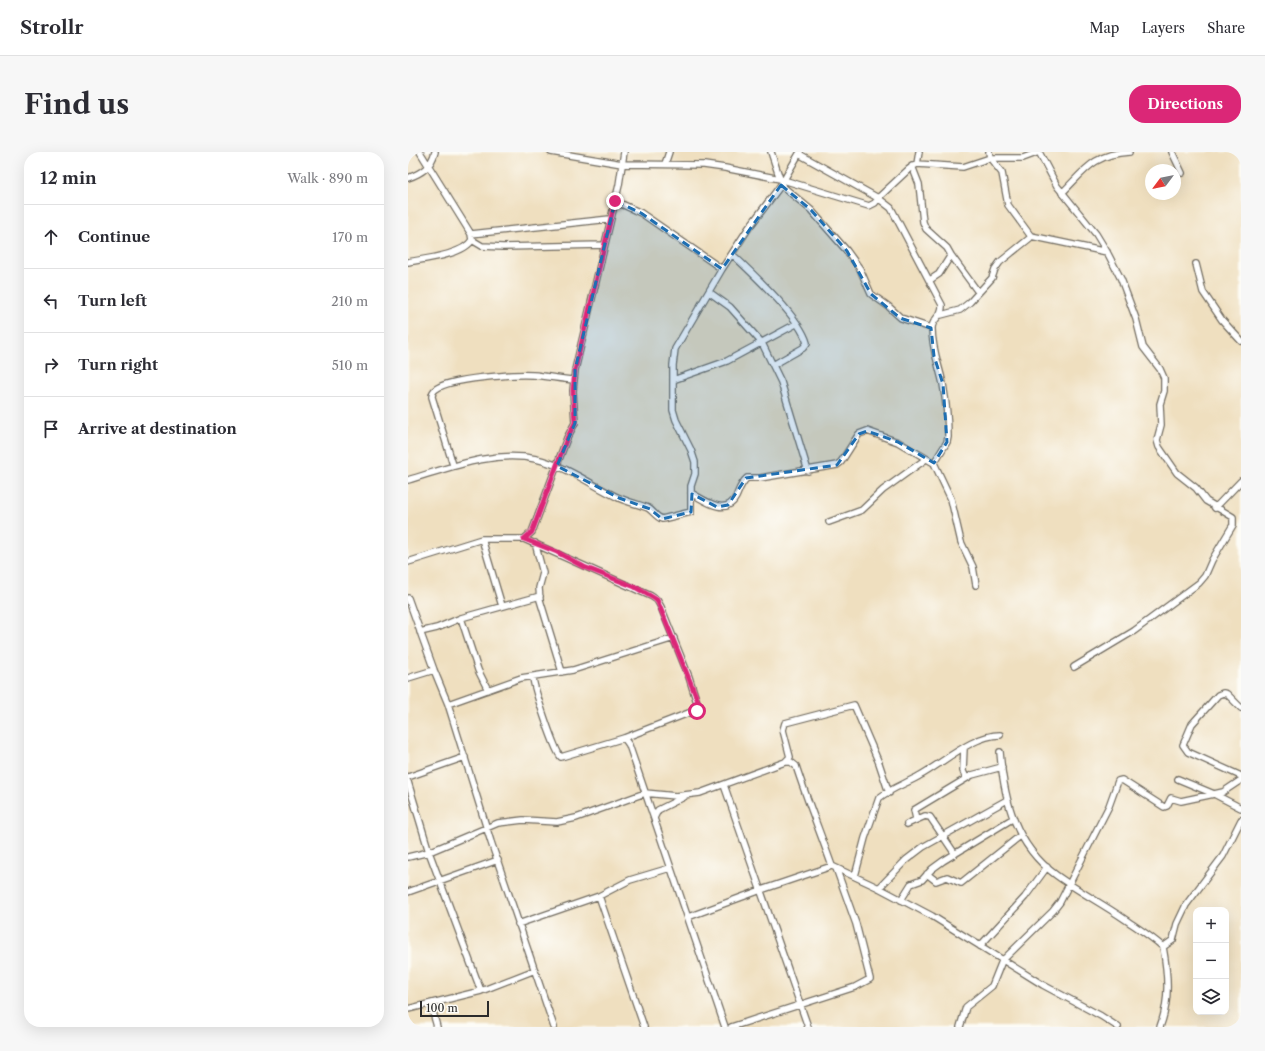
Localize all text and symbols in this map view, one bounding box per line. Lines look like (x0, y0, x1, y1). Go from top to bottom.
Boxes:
text: Strollr (20, 16, 84, 39)
text: Map (1089, 19, 1119, 37)
text: Layers (1141, 19, 1185, 37)
text: Share (1207, 19, 1245, 37)
button: Directions (1129, 85, 1241, 123)
text: Find us (24, 87, 129, 121)
north arrow (1145, 164, 1181, 200)
text: 12 min (40, 168, 97, 188)
text: Walk · 890 m (287, 170, 368, 186)
route end (606, 192, 624, 210)
icon: ahead (40, 226, 62, 248)
text: Continue (78, 227, 150, 246)
text: 170 m (332, 229, 368, 245)
icon: left (40, 290, 62, 312)
text: Turn left (78, 291, 147, 310)
text: 210 m (331, 293, 368, 309)
icon: right (40, 354, 62, 376)
text: Turn right (78, 355, 158, 374)
text: 510 m (332, 357, 368, 373)
icon: arrive (40, 418, 62, 440)
text: Arrive at destination (78, 419, 237, 438)
route start (688, 702, 706, 720)
map controls (1193, 907, 1229, 1015)
button: + (1193, 907, 1229, 943)
button: − (1193, 943, 1229, 979)
button: layers (1193, 979, 1229, 1015)
scale bar (420, 999, 489, 1018)
text: 100 m (426, 1001, 458, 1015)

